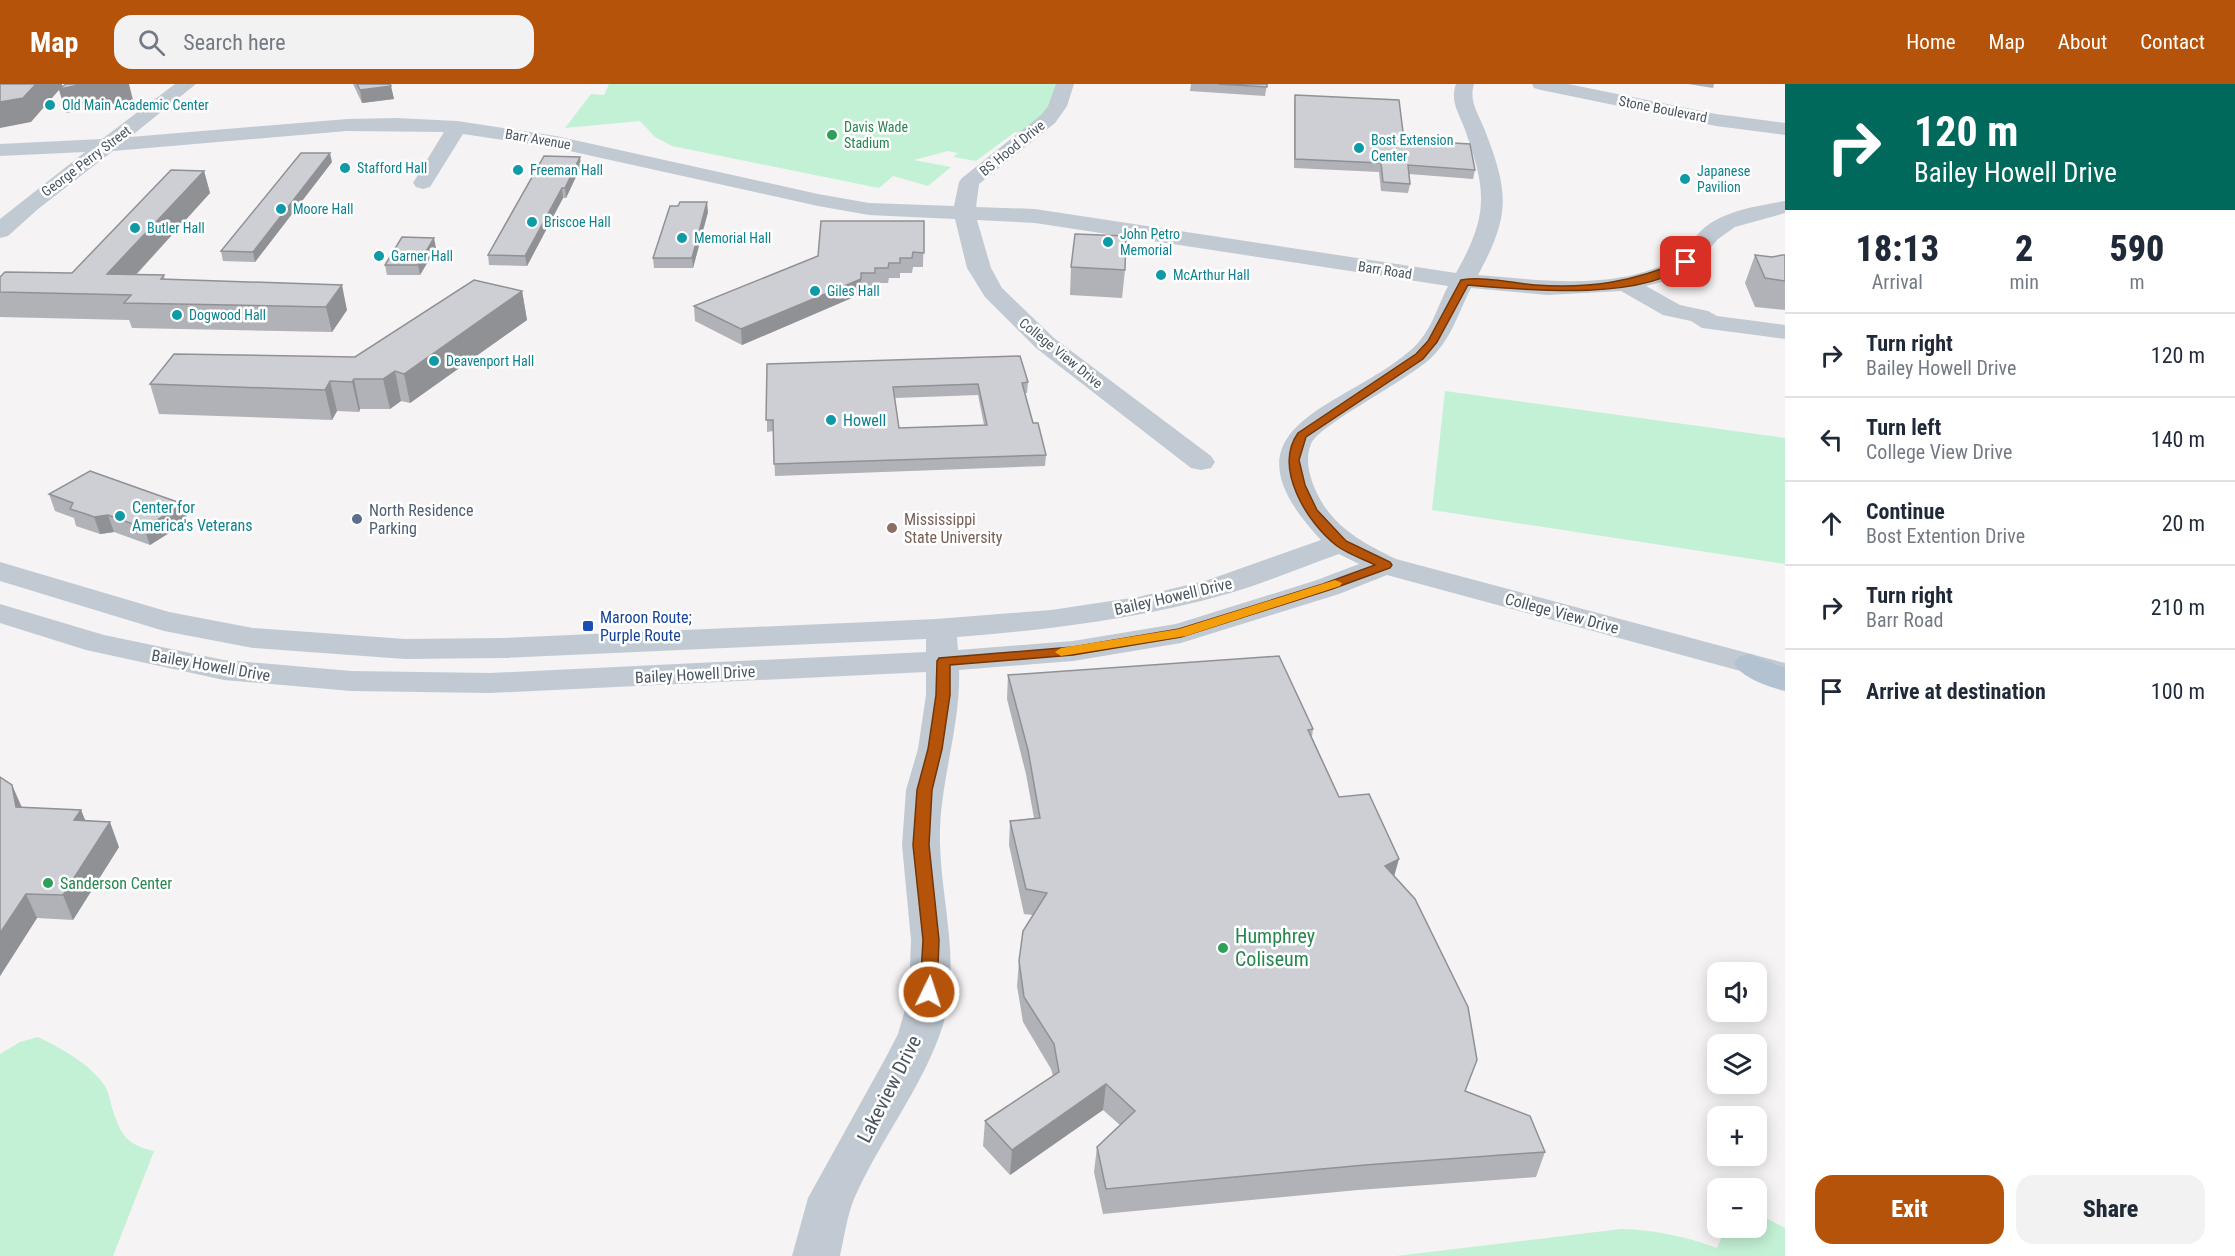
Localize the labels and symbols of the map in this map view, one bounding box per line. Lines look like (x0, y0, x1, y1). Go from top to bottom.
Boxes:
street label: Stone Boulevard (1617, 93, 1709, 125)
place label: Old Main Academic Center (62, 97, 209, 113)
marker: Old Main Academic Center (43, 98, 57, 112)
street label: BS Hood Drive (976, 117, 1048, 179)
place label: Davis Wade Stadium (844, 119, 908, 151)
street label: George Perry Street (38, 122, 134, 200)
street label: Barr Avenue (504, 125, 573, 153)
marker: Davis Wade Stadium (825, 128, 839, 142)
place label: Bost Extension Center (1371, 132, 1453, 164)
marker: Bost Extension Center (1352, 141, 1366, 155)
place label: Stafford Hall (357, 160, 427, 176)
marker: Stafford Hall (338, 161, 352, 175)
place label: Freeman Hall (530, 162, 603, 178)
marker: Freeman Hall (511, 163, 525, 177)
place label: Japanese Pavilion (1697, 163, 1751, 195)
marker: Japanese Pavilion (1678, 172, 1692, 186)
place label: Moore Hall (293, 201, 353, 217)
marker: Moore Hall (274, 202, 288, 216)
place label: Briscoe Hall (544, 214, 611, 230)
marker: Briscoe Hall (525, 215, 539, 229)
place label: Butler Hall (147, 220, 205, 236)
marker: Butler Hall (128, 221, 142, 235)
place label: John Petro Memorial (1120, 226, 1180, 258)
place label: Memorial Hall (694, 230, 771, 246)
marker: Memorial Hall (675, 231, 689, 245)
marker: John Petro Memorial (1101, 235, 1115, 249)
pin (1660, 236, 1711, 287)
place label: Garner Hall (391, 248, 453, 264)
marker: Garner Hall (372, 249, 386, 263)
street label: Barr Road (1357, 258, 1413, 282)
place label: McArthur Hall (1173, 267, 1250, 283)
marker: McArthur Hall (1154, 268, 1168, 282)
place label: Giles Hall (827, 283, 880, 299)
marker: Giles Hall (808, 284, 822, 298)
place label: Dogwood Hall (189, 307, 266, 323)
marker: Dogwood Hall (170, 308, 184, 322)
street label: College View Drive (1016, 315, 1106, 392)
place label: Deavenport Hall (446, 353, 534, 369)
marker: Deavenport Hall (427, 354, 441, 368)
place label: Howell (843, 411, 886, 430)
marker: Howell (824, 413, 838, 427)
place label: Center for America's Veterans (132, 498, 253, 535)
place label: North Residence Parking (369, 501, 473, 538)
marker: Center for America's Veterans (113, 509, 127, 523)
place label: Mississippi State University (904, 510, 1003, 547)
marker: North Residence Parking (350, 512, 364, 526)
marker: Mississippi State University (885, 521, 899, 535)
street label: Bailey Howell Drive (1112, 574, 1234, 619)
street label: College View Drive (1503, 589, 1621, 638)
place label: Maroon Route; Purple Route (600, 608, 692, 645)
marker: Maroon Route; Purple Route (581, 619, 595, 633)
street label: Bailey Howell Drive (150, 646, 272, 685)
street label: Bailey Howell Drive (634, 662, 756, 687)
place label: Sanderson Center (60, 874, 172, 893)
marker: Sanderson Center (41, 876, 55, 890)
place label: Humphrey Coliseum (1235, 924, 1315, 971)
marker: Humphrey Coliseum (1216, 941, 1230, 955)
position arrow (897, 960, 961, 1024)
street label: Lakeview Drive (852, 1031, 926, 1147)

